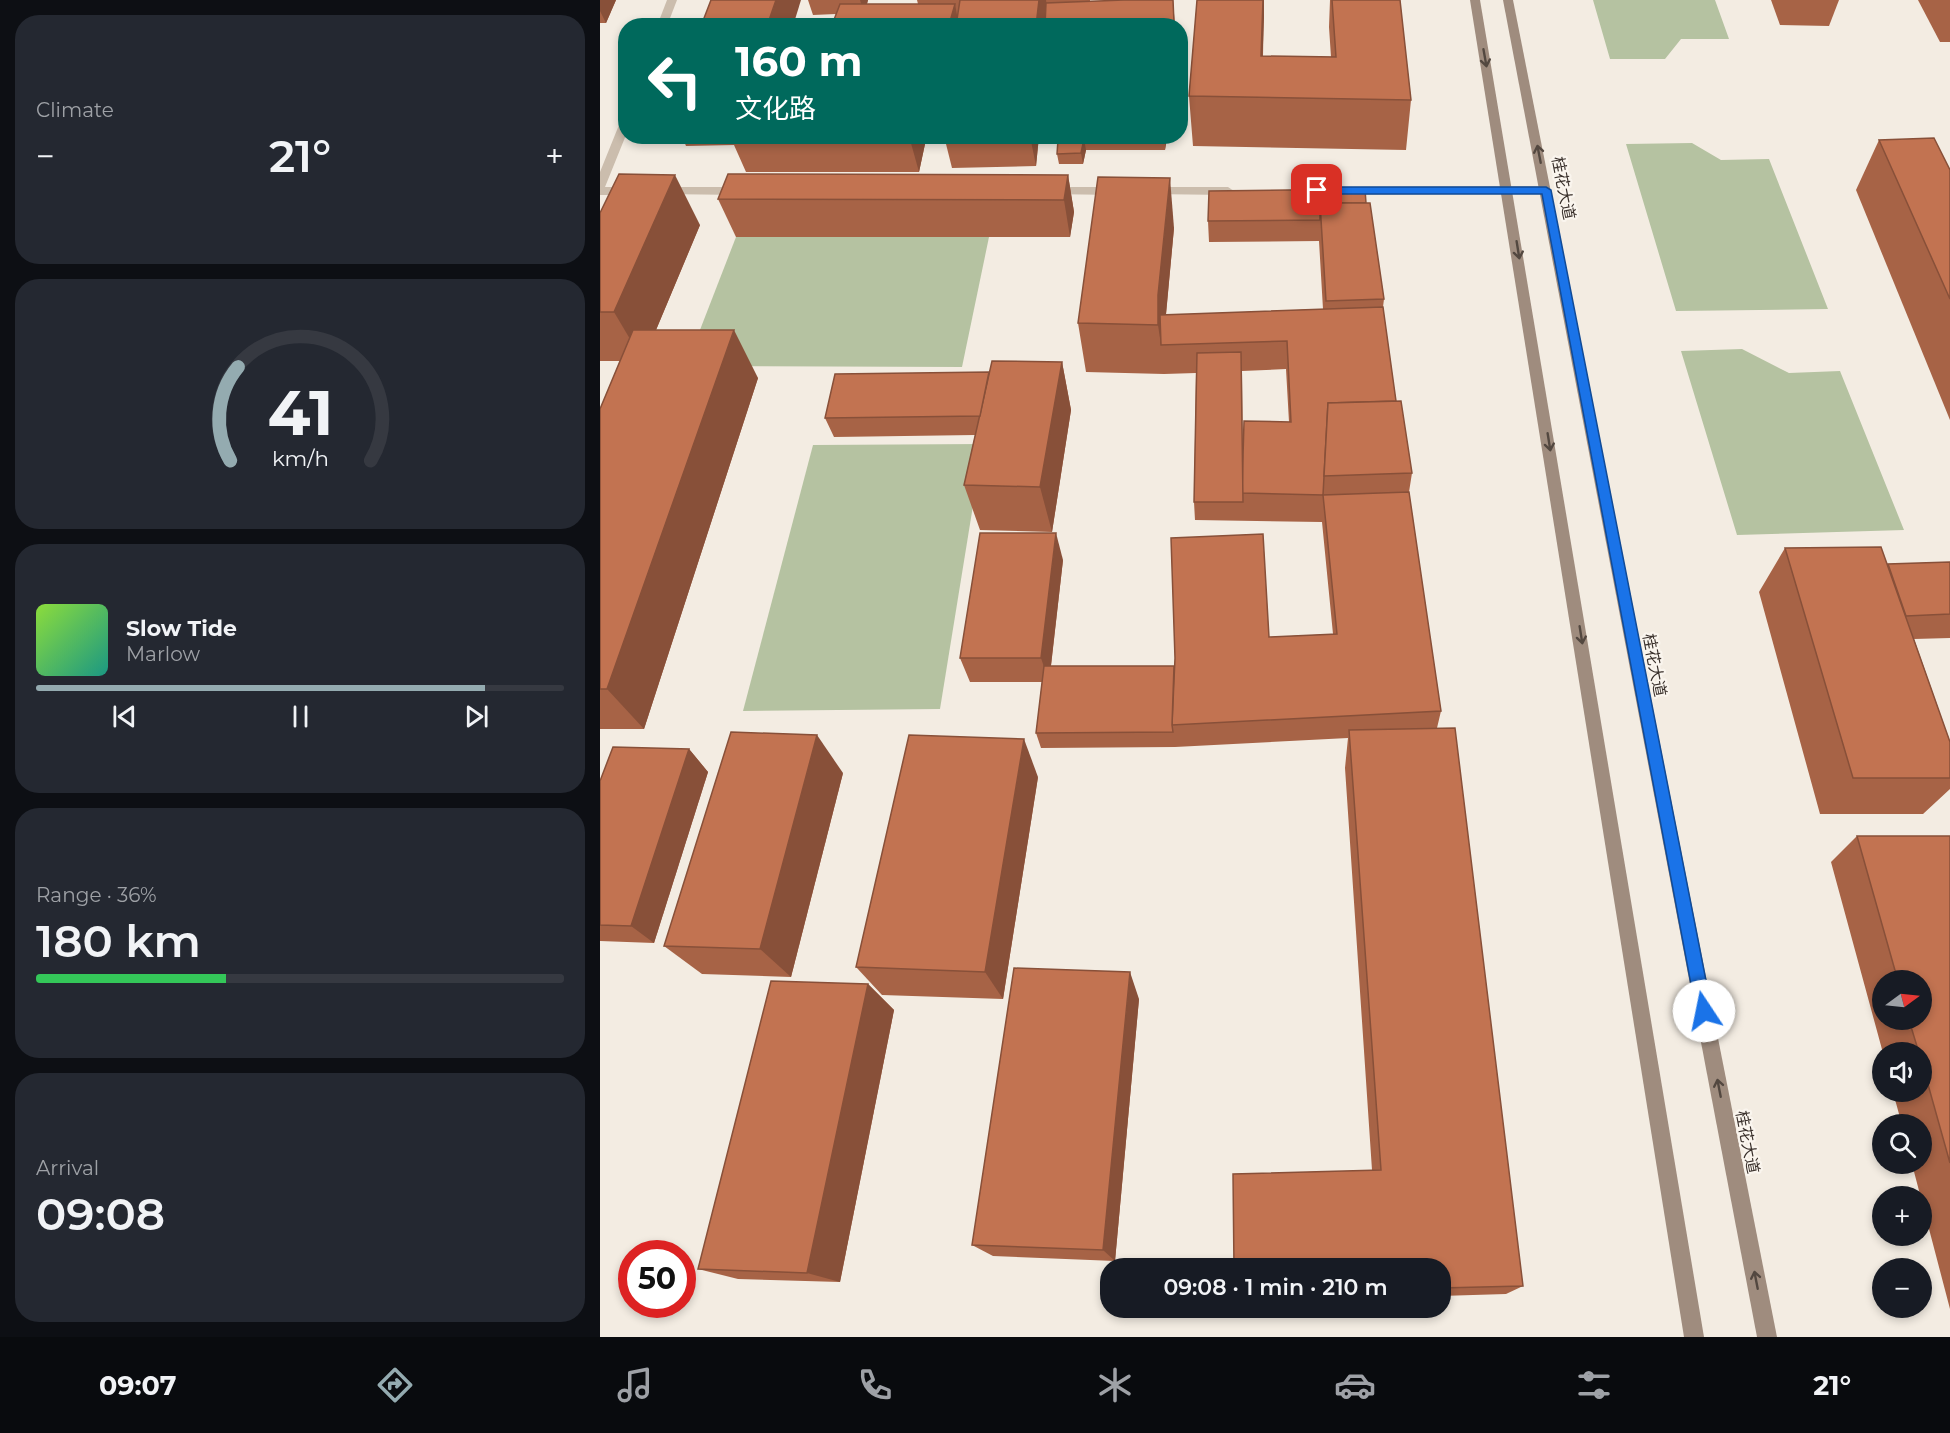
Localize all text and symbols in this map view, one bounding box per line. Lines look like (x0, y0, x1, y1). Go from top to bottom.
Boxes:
text: 160 m (735, 35, 863, 87)
icon: left (636, 42, 714, 120)
one-way arrow (1480, 47, 1491, 67)
text: 文化路 (735, 92, 816, 125)
text: Climate (36, 98, 114, 122)
text: 21° (269, 128, 331, 183)
text: − (36, 136, 55, 176)
text: + (545, 136, 564, 176)
one-way arrow (1533, 145, 1544, 165)
street label: 桂花大道 (1548, 155, 1579, 221)
pin (1291, 164, 1342, 215)
icon: arrive (1300, 173, 1333, 206)
one-way arrow (1513, 239, 1524, 259)
text: 41 (267, 375, 333, 451)
one-way arrow (1544, 432, 1555, 452)
text: km/h (271, 446, 329, 472)
text: Slow Tide (126, 615, 237, 642)
one-way arrow (1575, 624, 1586, 644)
street label: 桂花大道 (1639, 632, 1670, 698)
text: Marlow (126, 642, 200, 666)
icon: previous (108, 700, 141, 733)
icon: pause (284, 700, 317, 733)
icon: next (460, 700, 493, 733)
text: Range · 36% (36, 883, 157, 907)
text: 180 km (36, 913, 201, 968)
north arrow (1872, 970, 1932, 1030)
map controls (1872, 970, 1932, 1318)
position arrow (1672, 979, 1736, 1043)
button: sound (1872, 1042, 1932, 1102)
one-way arrow (1713, 1079, 1724, 1098)
street label: 桂花大道 (1732, 1109, 1763, 1175)
button: search (1872, 1114, 1932, 1174)
text: Arrival (36, 1156, 99, 1180)
text: 09:08 (36, 1186, 165, 1241)
button: + (1872, 1186, 1932, 1246)
speed limit sign: 50 (618, 1240, 696, 1318)
button: − (1872, 1258, 1932, 1318)
one-way arrow (1750, 1270, 1761, 1290)
text: 09:08 · 1 min · 210 m (1163, 1274, 1388, 1301)
icon: directions (374, 1364, 416, 1406)
icon: music (614, 1364, 656, 1406)
icon: phone (854, 1364, 896, 1406)
icon: climate (1094, 1364, 1136, 1406)
icon: car (1334, 1364, 1376, 1406)
icon: filters (1573, 1364, 1615, 1406)
text: 09:07 (99, 1369, 177, 1402)
text: 21° (1813, 1369, 1851, 1402)

